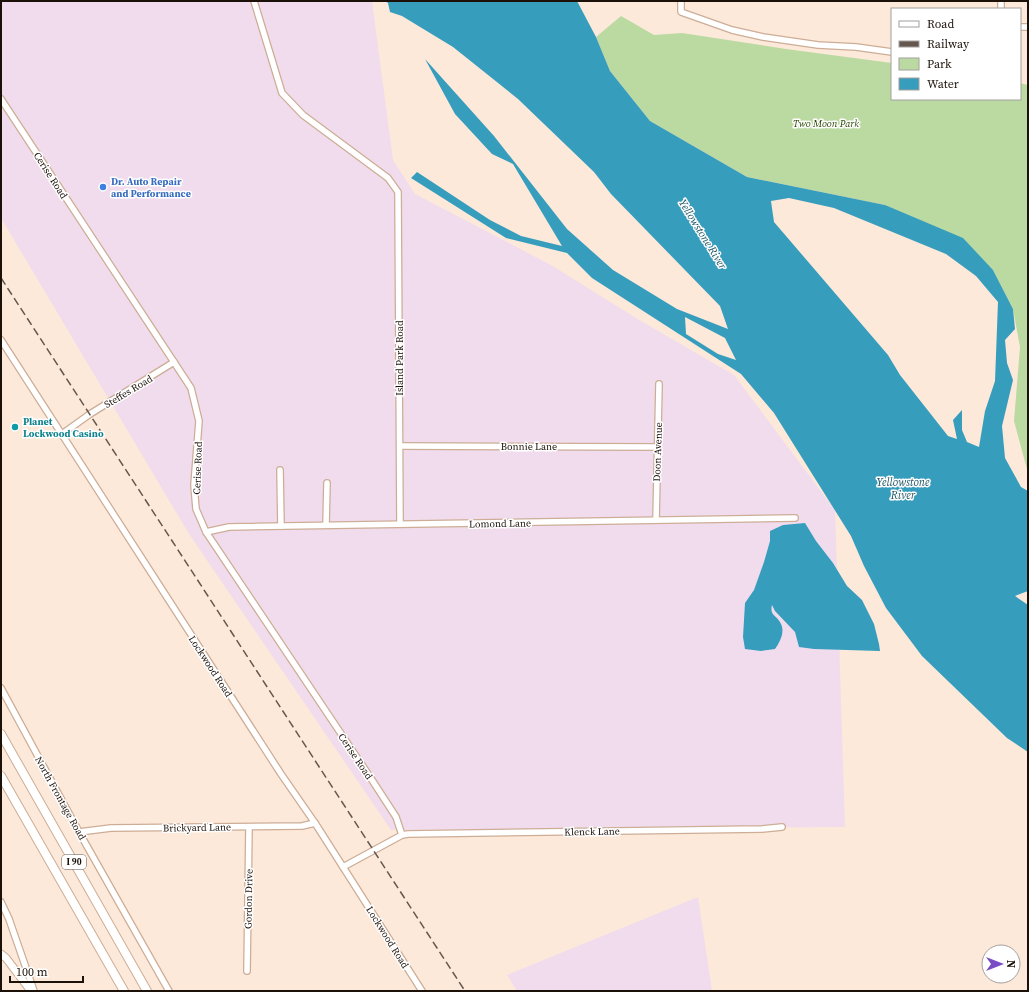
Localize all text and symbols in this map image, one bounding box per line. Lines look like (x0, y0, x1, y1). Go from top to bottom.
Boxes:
legend (891, 8, 1021, 100)
text: Road (927, 16, 954, 32)
text: Railway (927, 36, 970, 52)
text: Park (927, 56, 952, 72)
text: Water (927, 76, 959, 92)
park label: Two Moon Park (793, 117, 859, 130)
street label: Cerise Road (31, 149, 71, 201)
place label: Dr. Auto Repair and Performance (111, 175, 191, 200)
marker: Dr. Auto Repair and Performance (98, 182, 108, 192)
water label: Yellowstone River (675, 196, 730, 273)
street label: Island Park Road (393, 320, 406, 396)
street label: Steffes Road (102, 372, 155, 411)
place label: Planet Lockwood Casino (23, 415, 104, 440)
marker: Planet Lockwood Casino (10, 422, 20, 432)
street label: Doon Avenue (650, 422, 665, 482)
street label: Bonnie Lane (501, 440, 557, 453)
street label: Cerise Road (190, 441, 205, 495)
water label: Yellowstone River (876, 475, 930, 503)
street label: Lomond Lane (469, 516, 531, 531)
street label: Lockwood Road (186, 633, 235, 700)
street label: Cerise Road (335, 731, 376, 782)
street label: North Frontage Road (32, 754, 89, 843)
street label: Brickyard Lane (163, 820, 231, 835)
street label: Klenck Lane (564, 825, 620, 838)
road number: I 90 (62, 855, 86, 869)
street label: Gordon Drive (241, 869, 256, 929)
street label: Lockwood Road (363, 904, 412, 971)
north arrow (981, 944, 1021, 984)
scale bar (10, 958, 83, 984)
text: N (1003, 960, 1018, 968)
text: 100 m (16, 964, 48, 980)

